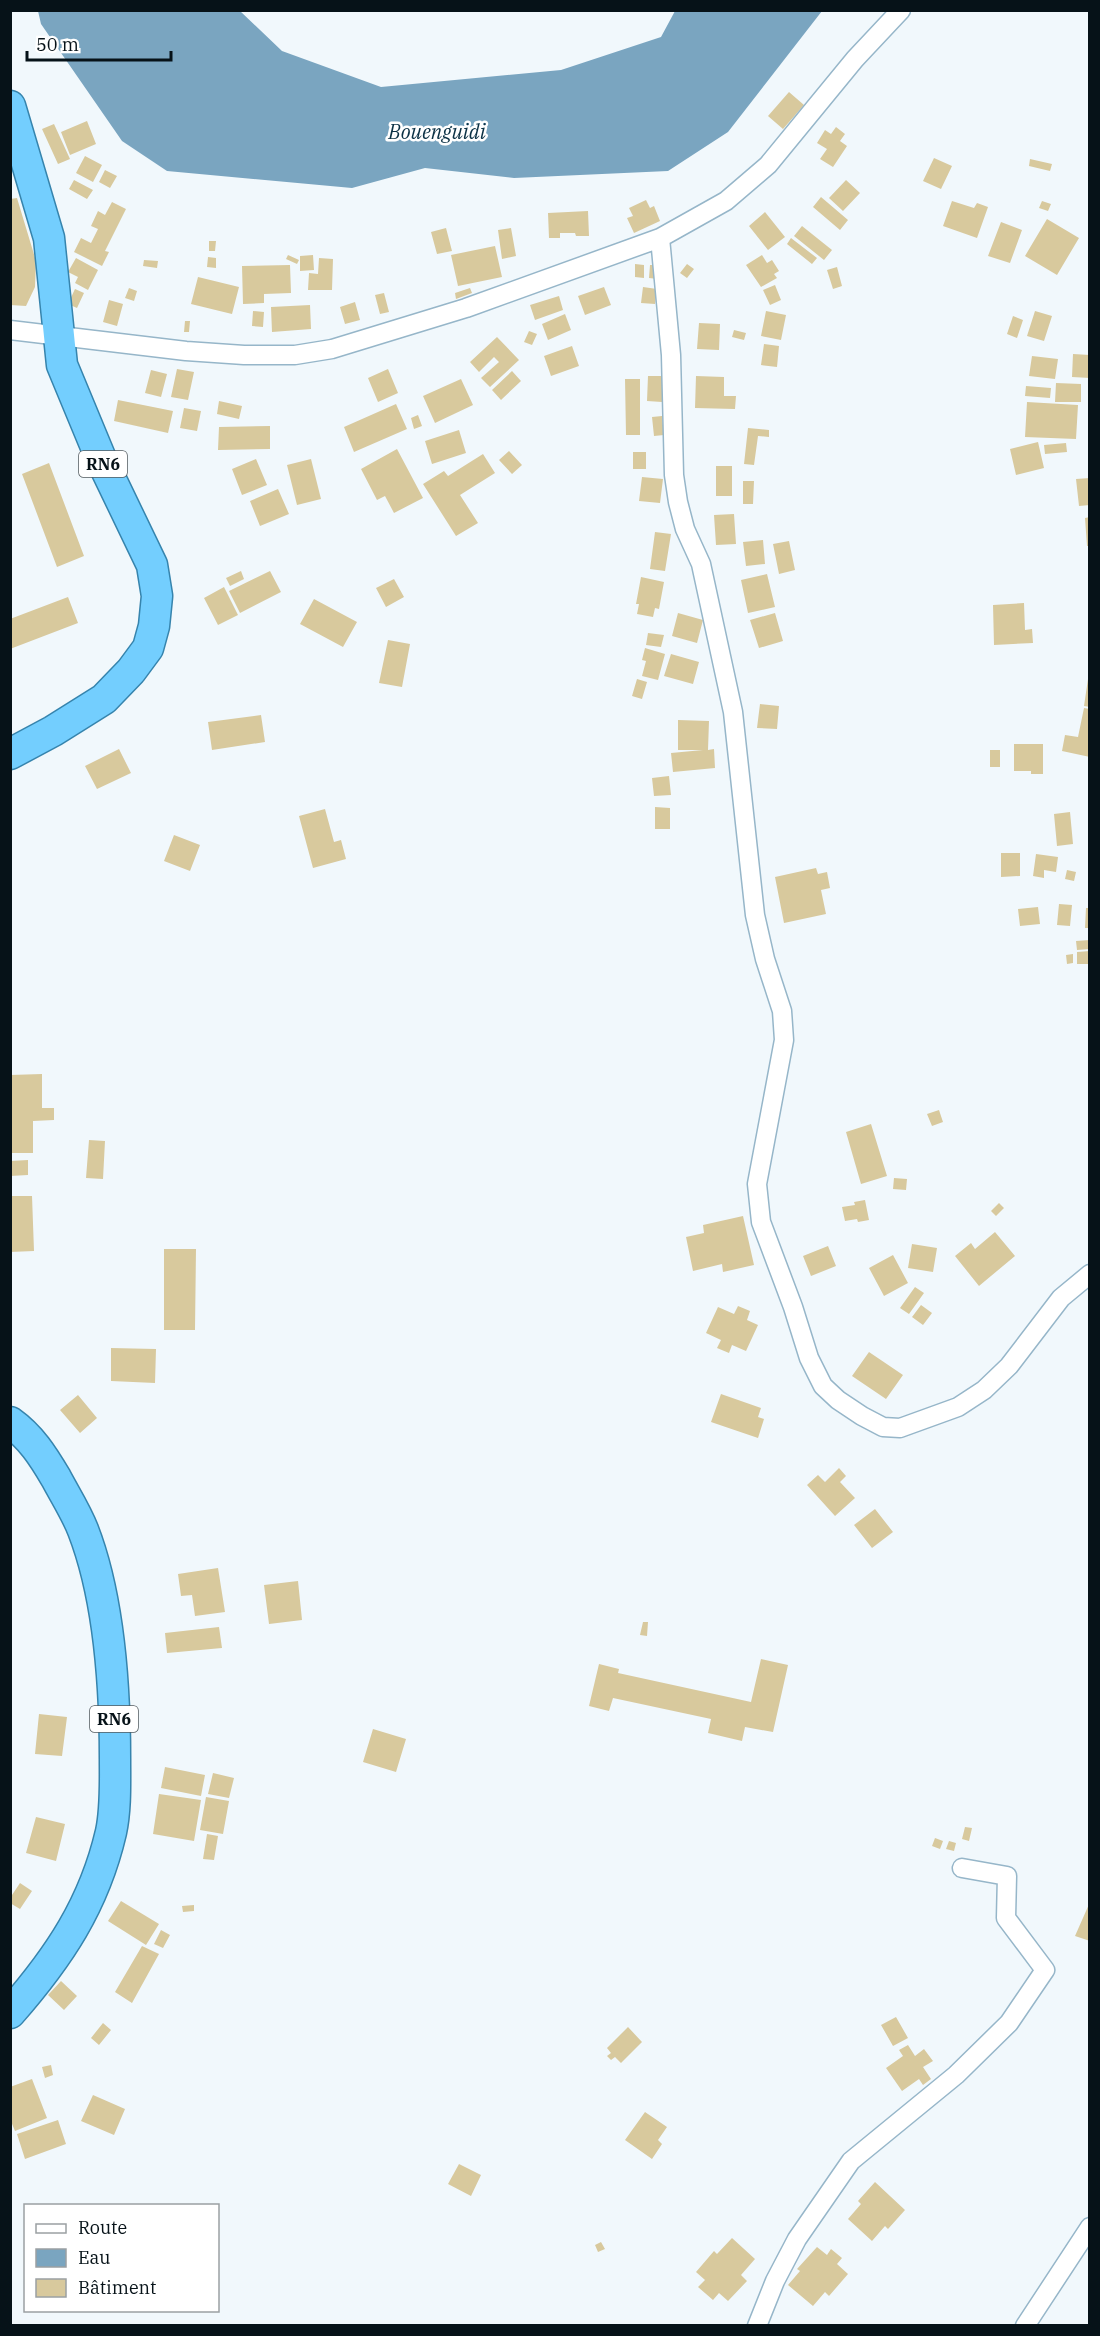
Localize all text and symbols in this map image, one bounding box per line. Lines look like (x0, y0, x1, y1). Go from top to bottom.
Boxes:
scale bar (27, 24, 171, 62)
text: 50 m (36, 33, 79, 56)
water label: Bouenguidi (387, 118, 486, 145)
road number: RN6 (79, 451, 127, 477)
road number: RN6 (90, 1706, 138, 1732)
legend (24, 2204, 219, 2312)
text: Route (78, 2216, 127, 2239)
text: Eau (78, 2246, 110, 2269)
text: Bâtiment (78, 2276, 156, 2299)

